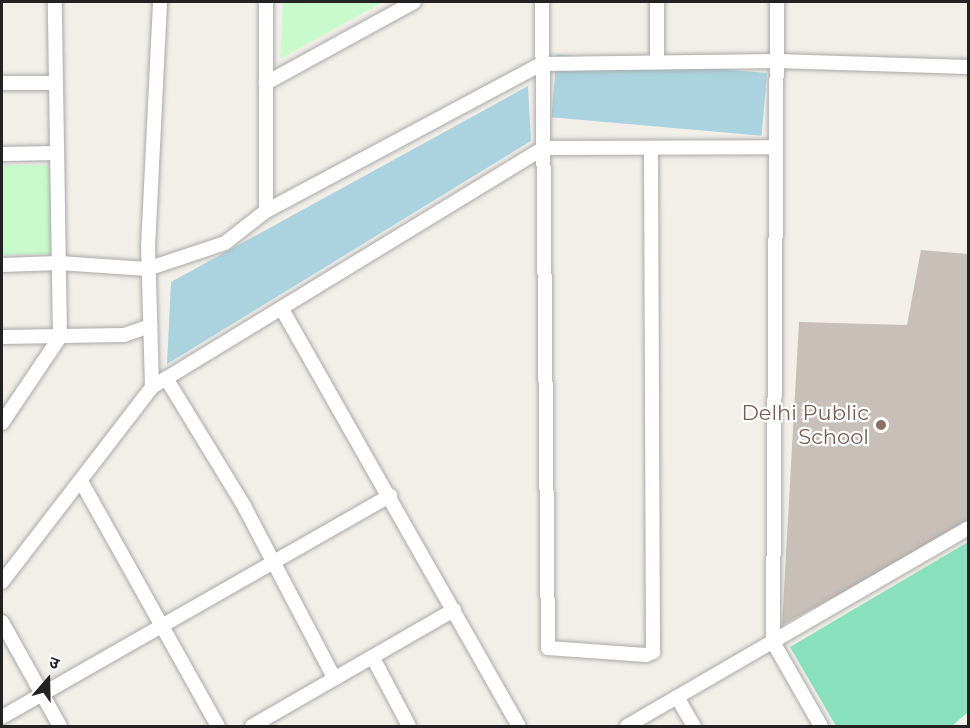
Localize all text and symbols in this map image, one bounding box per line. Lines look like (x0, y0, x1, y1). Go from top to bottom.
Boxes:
place label: Delhi Public School (741, 400, 869, 450)
marker: Delhi Public School (874, 418, 888, 432)
north arrow (18, 650, 78, 710)
text: उ (47, 652, 62, 673)

